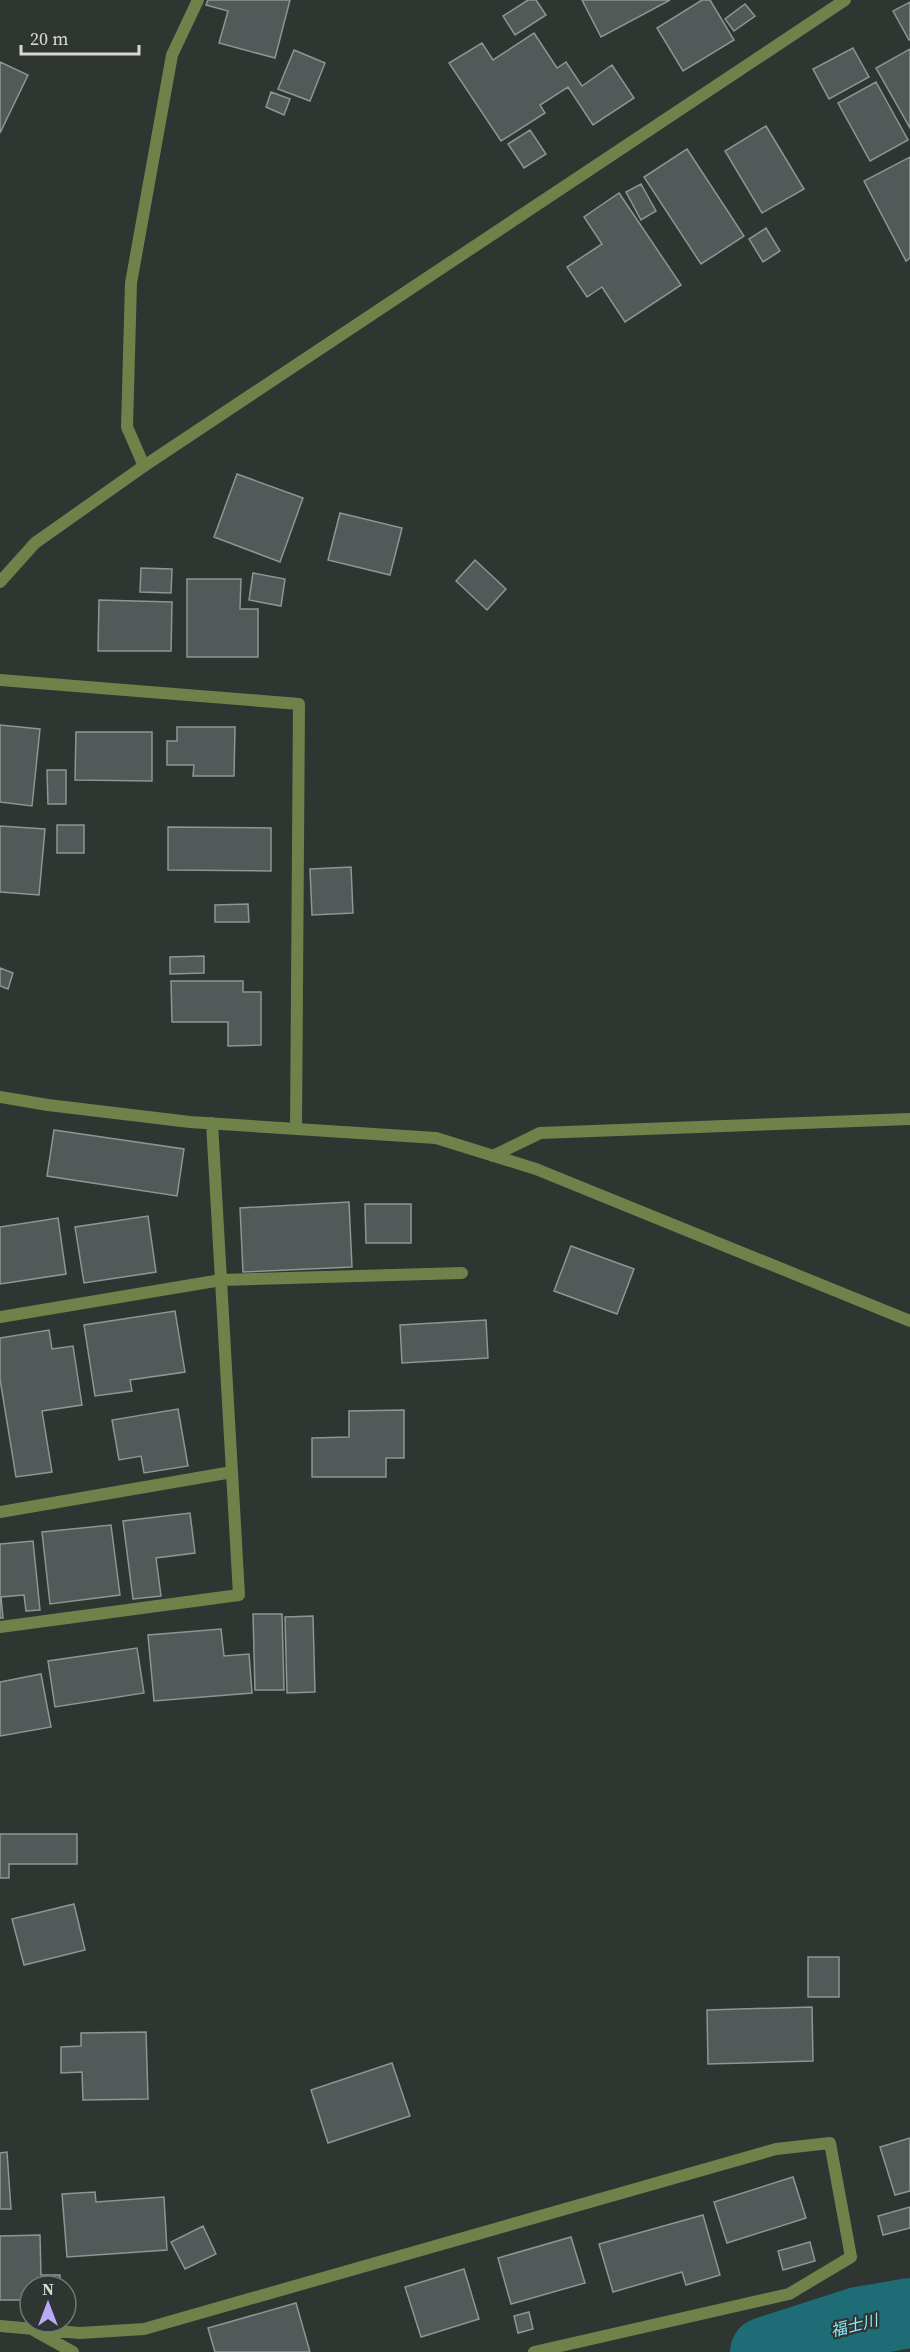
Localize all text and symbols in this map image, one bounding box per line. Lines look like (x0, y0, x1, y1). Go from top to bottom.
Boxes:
scale bar (21, 18, 140, 56)
text: 20 m (30, 26, 68, 51)
north arrow (18, 2274, 78, 2334)
text: N (42, 2278, 54, 2300)
water label: 福士川 (828, 2308, 882, 2341)

